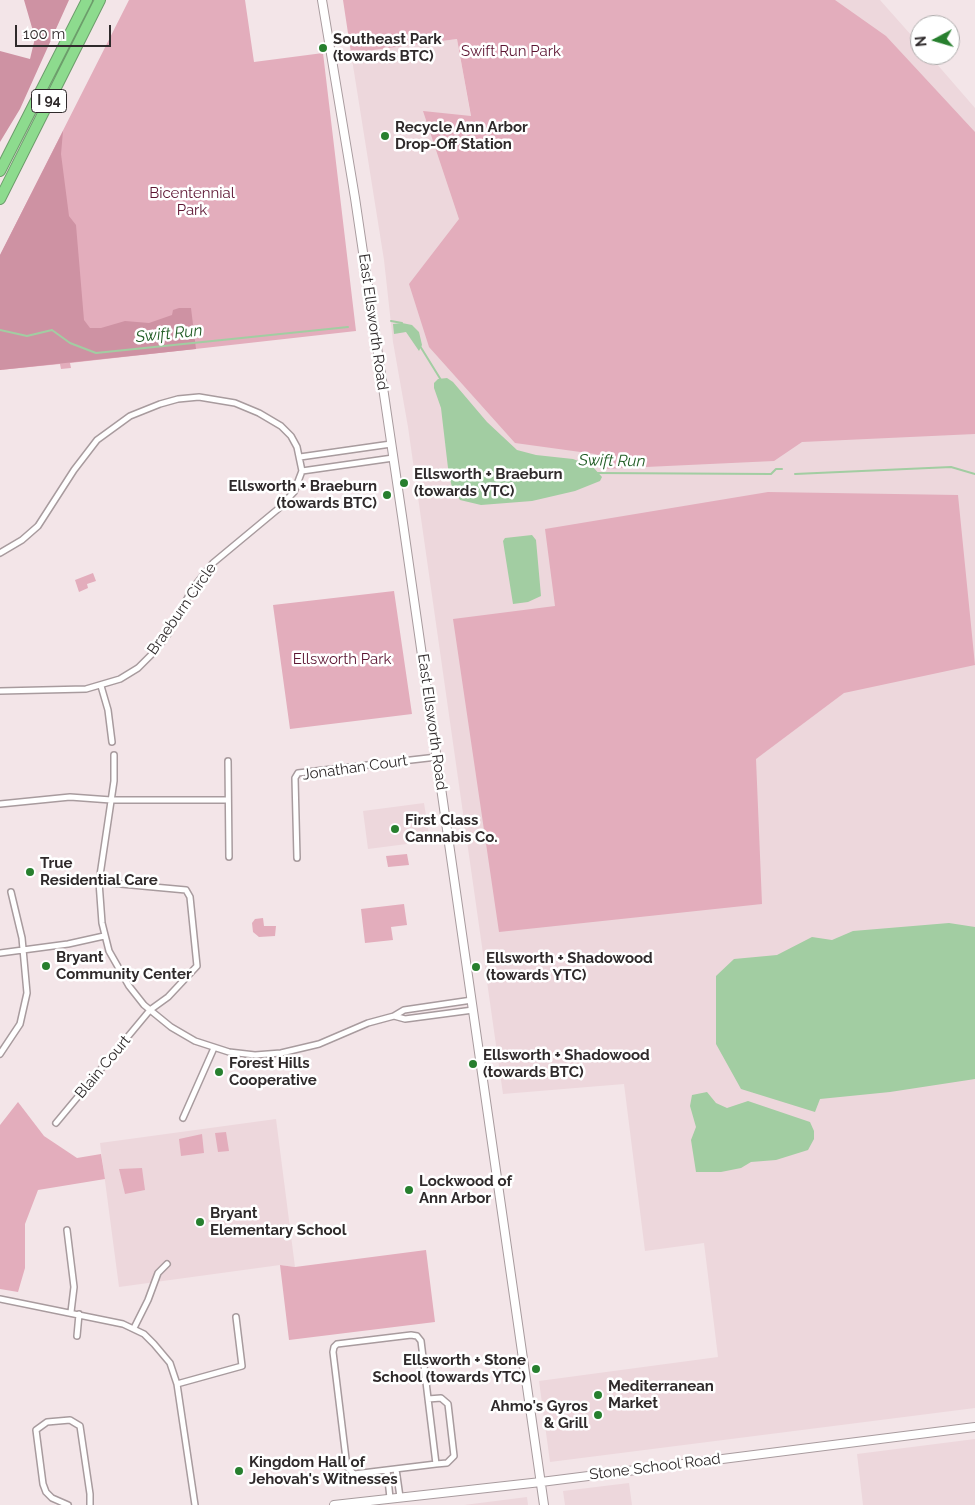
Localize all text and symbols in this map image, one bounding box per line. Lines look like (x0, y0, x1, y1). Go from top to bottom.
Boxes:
scale bar (18, 15, 114, 47)
north arrow (910, 15, 960, 65)
text: 100 m (23, 25, 65, 43)
place label: Southeast Park (towards BTC) (333, 30, 442, 65)
text: N (913, 35, 930, 48)
marker: Southeast Park (towards BTC) (317, 42, 329, 54)
park label: Swift Run Park (461, 42, 561, 60)
road number: I 94 (32, 90, 66, 112)
place label: Recycle Ann Arbor Drop-Off Station (395, 118, 528, 153)
marker: Recycle Ann Arbor Drop-Off Station (379, 130, 391, 142)
park label: Bicentennial Park (149, 184, 235, 219)
street label: East Ellsworth Road (355, 253, 391, 391)
water label: Swift Run (135, 321, 203, 347)
water label: Swift Run (578, 451, 646, 471)
place label: Ellsworth + Braeburn (towards YTC) (414, 465, 563, 500)
place label: Ellsworth + Braeburn (towards BTC) (228, 477, 377, 512)
marker: Ellsworth + Braeburn (towards YTC) (398, 477, 410, 489)
marker: Ellsworth + Braeburn (towards BTC) (381, 489, 393, 501)
street label: Braeburn Circle (144, 560, 220, 658)
park label: Ellsworth Park (293, 650, 391, 668)
street label: East Ellsworth Road (414, 653, 450, 791)
street label: Jonathan Court (301, 752, 409, 784)
place label: First Class Cannabis Co. (405, 811, 498, 846)
marker: First Class Cannabis Co. (389, 823, 401, 835)
place label: True Residential Care (40, 854, 158, 889)
marker: True Residential Care (24, 866, 36, 878)
place label: Bryant Community Center (56, 948, 192, 983)
place label: Ellsworth + Shadowood (towards YTC) (486, 949, 653, 984)
marker: Bryant Community Center (40, 960, 52, 972)
marker: Ellsworth + Shadowood (towards YTC) (470, 961, 482, 973)
street label: Blain Court (72, 1032, 134, 1102)
place label: Ellsworth + Shadowood (towards BTC) (483, 1046, 650, 1081)
place label: Forest Hills Cooperative (229, 1054, 317, 1089)
marker: Ellsworth + Shadowood (towards BTC) (467, 1058, 479, 1070)
marker: Forest Hills Cooperative (213, 1066, 225, 1078)
place label: Lockwood of Ann Arbor (419, 1172, 512, 1207)
marker: Lockwood of Ann Arbor (403, 1184, 415, 1196)
place label: Bryant Elementary School (210, 1204, 346, 1239)
marker: Bryant Elementary School (194, 1216, 206, 1228)
place label: Ellsworth + Stone School (towards YTC) (372, 1351, 526, 1386)
marker: Ellsworth + Stone School (towards YTC) (530, 1363, 542, 1375)
place label: Mediterranean Market (608, 1377, 714, 1412)
marker: Mediterranean Market (592, 1389, 604, 1401)
place label: Ahmo's Gyros & Grill (491, 1397, 588, 1432)
marker: Ahmo's Gyros & Grill (592, 1409, 604, 1421)
street label: Stone School Road (588, 1450, 722, 1484)
place label: Kingdom Hall of Jehovah's Witnesses (249, 1453, 398, 1488)
marker: Kingdom Hall of Jehovah's Witnesses (233, 1465, 245, 1477)

